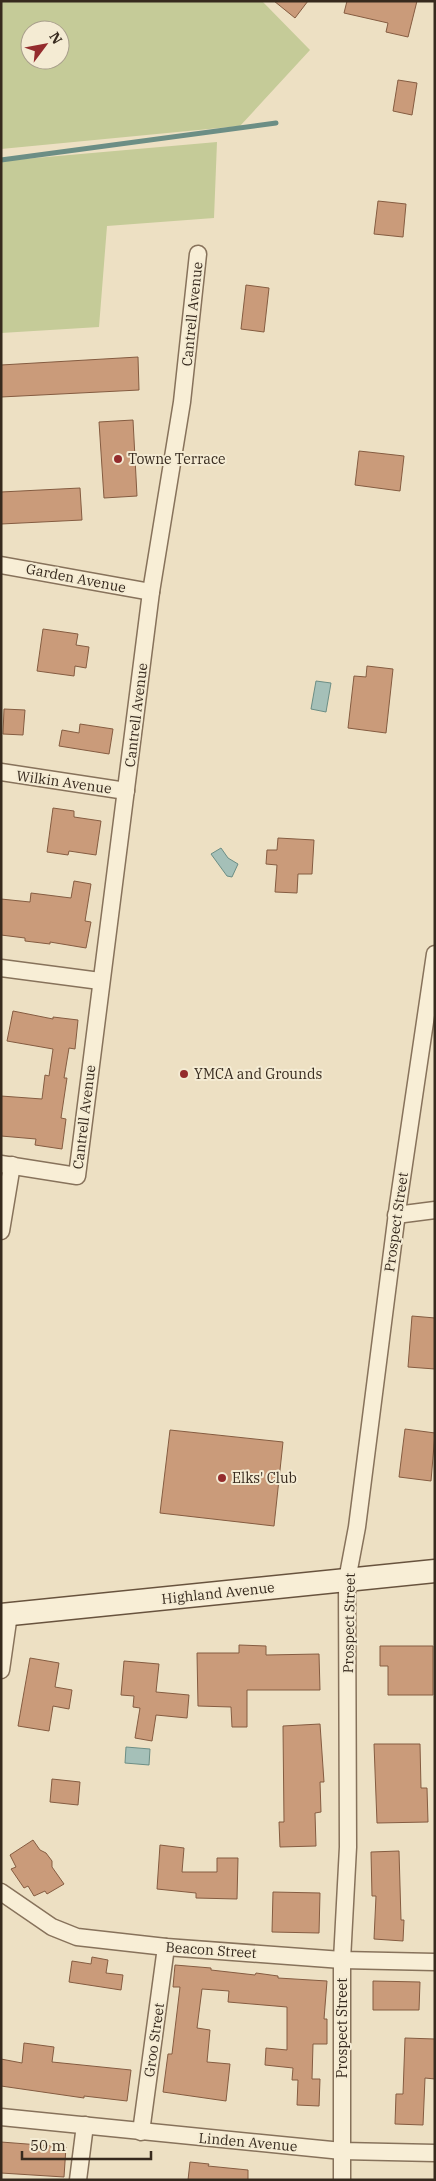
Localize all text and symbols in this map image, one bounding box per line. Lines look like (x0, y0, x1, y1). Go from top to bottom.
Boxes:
north arrow (20, 20, 70, 70)
text: N (45, 29, 67, 48)
street label: Cantrell Avenue (178, 261, 206, 367)
place label: Towne Terrace (128, 450, 226, 468)
marker: Towne Terrace (112, 453, 124, 465)
street label: Garden Avenue (24, 559, 128, 597)
street label: Cantrell Avenue (121, 662, 151, 768)
street label: Wilkin Avenue (15, 766, 113, 798)
street label: Cantrell Avenue (69, 1064, 99, 1170)
place label: YMCA and Grounds (194, 1065, 322, 1083)
marker: YMCA and Grounds (178, 1068, 190, 1080)
street label: Prospect Street (380, 1171, 412, 1273)
place label: Elks' Club (232, 1469, 297, 1487)
marker: Elks' Club (216, 1472, 228, 1484)
street label: Prospect Street (339, 1573, 359, 1673)
street label: Highland Avenue (161, 1578, 275, 1608)
street label: Beacon Street (165, 1938, 257, 1962)
street label: Prospect Street (333, 1978, 351, 2078)
street label: Groo Street (140, 2002, 168, 2078)
scale bar (22, 2128, 151, 2160)
street label: Linden Avenue (198, 2129, 298, 2155)
text: 50 m (30, 2136, 66, 2155)

